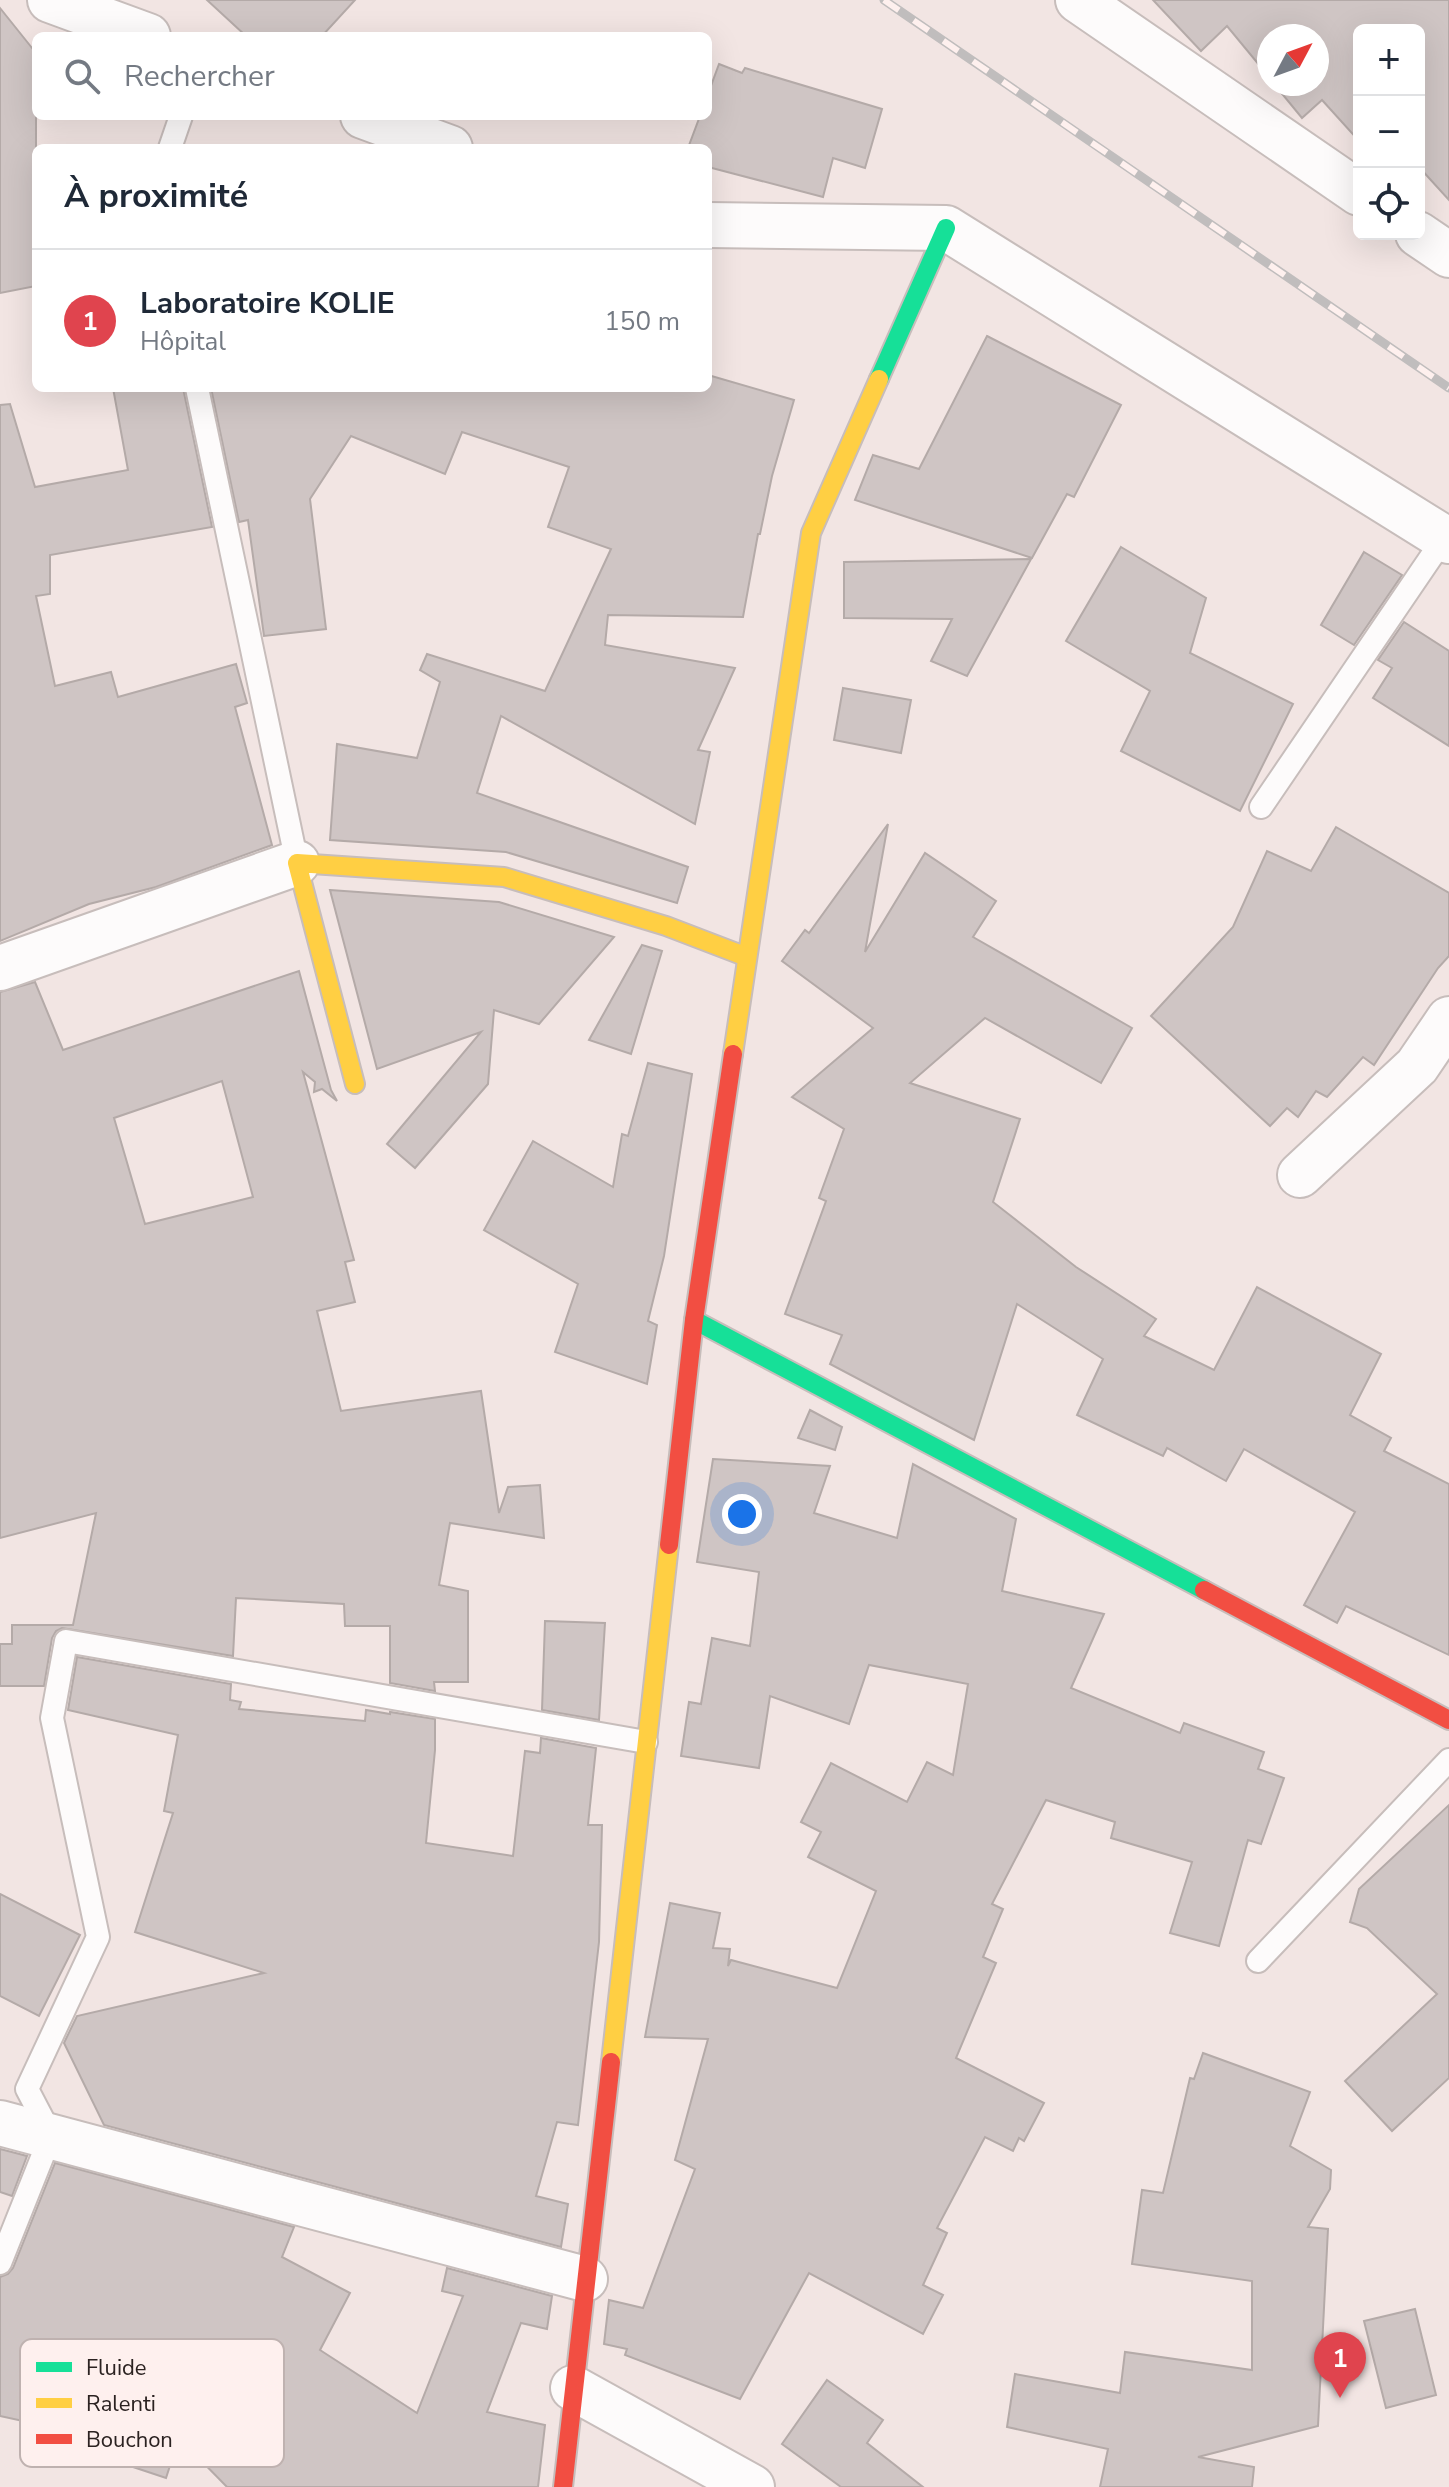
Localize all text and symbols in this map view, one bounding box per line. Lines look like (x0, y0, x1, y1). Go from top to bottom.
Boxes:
north arrow (1257, 24, 1329, 96)
map controls (1353, 24, 1425, 240)
button: + (1353, 24, 1425, 96)
search box (32, 32, 712, 120)
icon: search (60, 54, 104, 98)
text: Rechercher (124, 56, 275, 97)
button: − (1353, 96, 1425, 168)
button: locate (1353, 168, 1425, 240)
text: À proximité (64, 173, 248, 219)
text: Laboratoire KOLIE (140, 283, 395, 324)
text: 1 (82, 304, 98, 339)
text: 150 m (604, 304, 680, 339)
text: Hôpital (140, 324, 226, 359)
your location (722, 1494, 762, 1534)
pin: 1 (1314, 2332, 1366, 2398)
legend (20, 2339, 284, 2467)
text: Fluide (86, 2353, 147, 2383)
text: Ralenti (86, 2389, 156, 2419)
text: Bouchon (86, 2425, 173, 2455)

